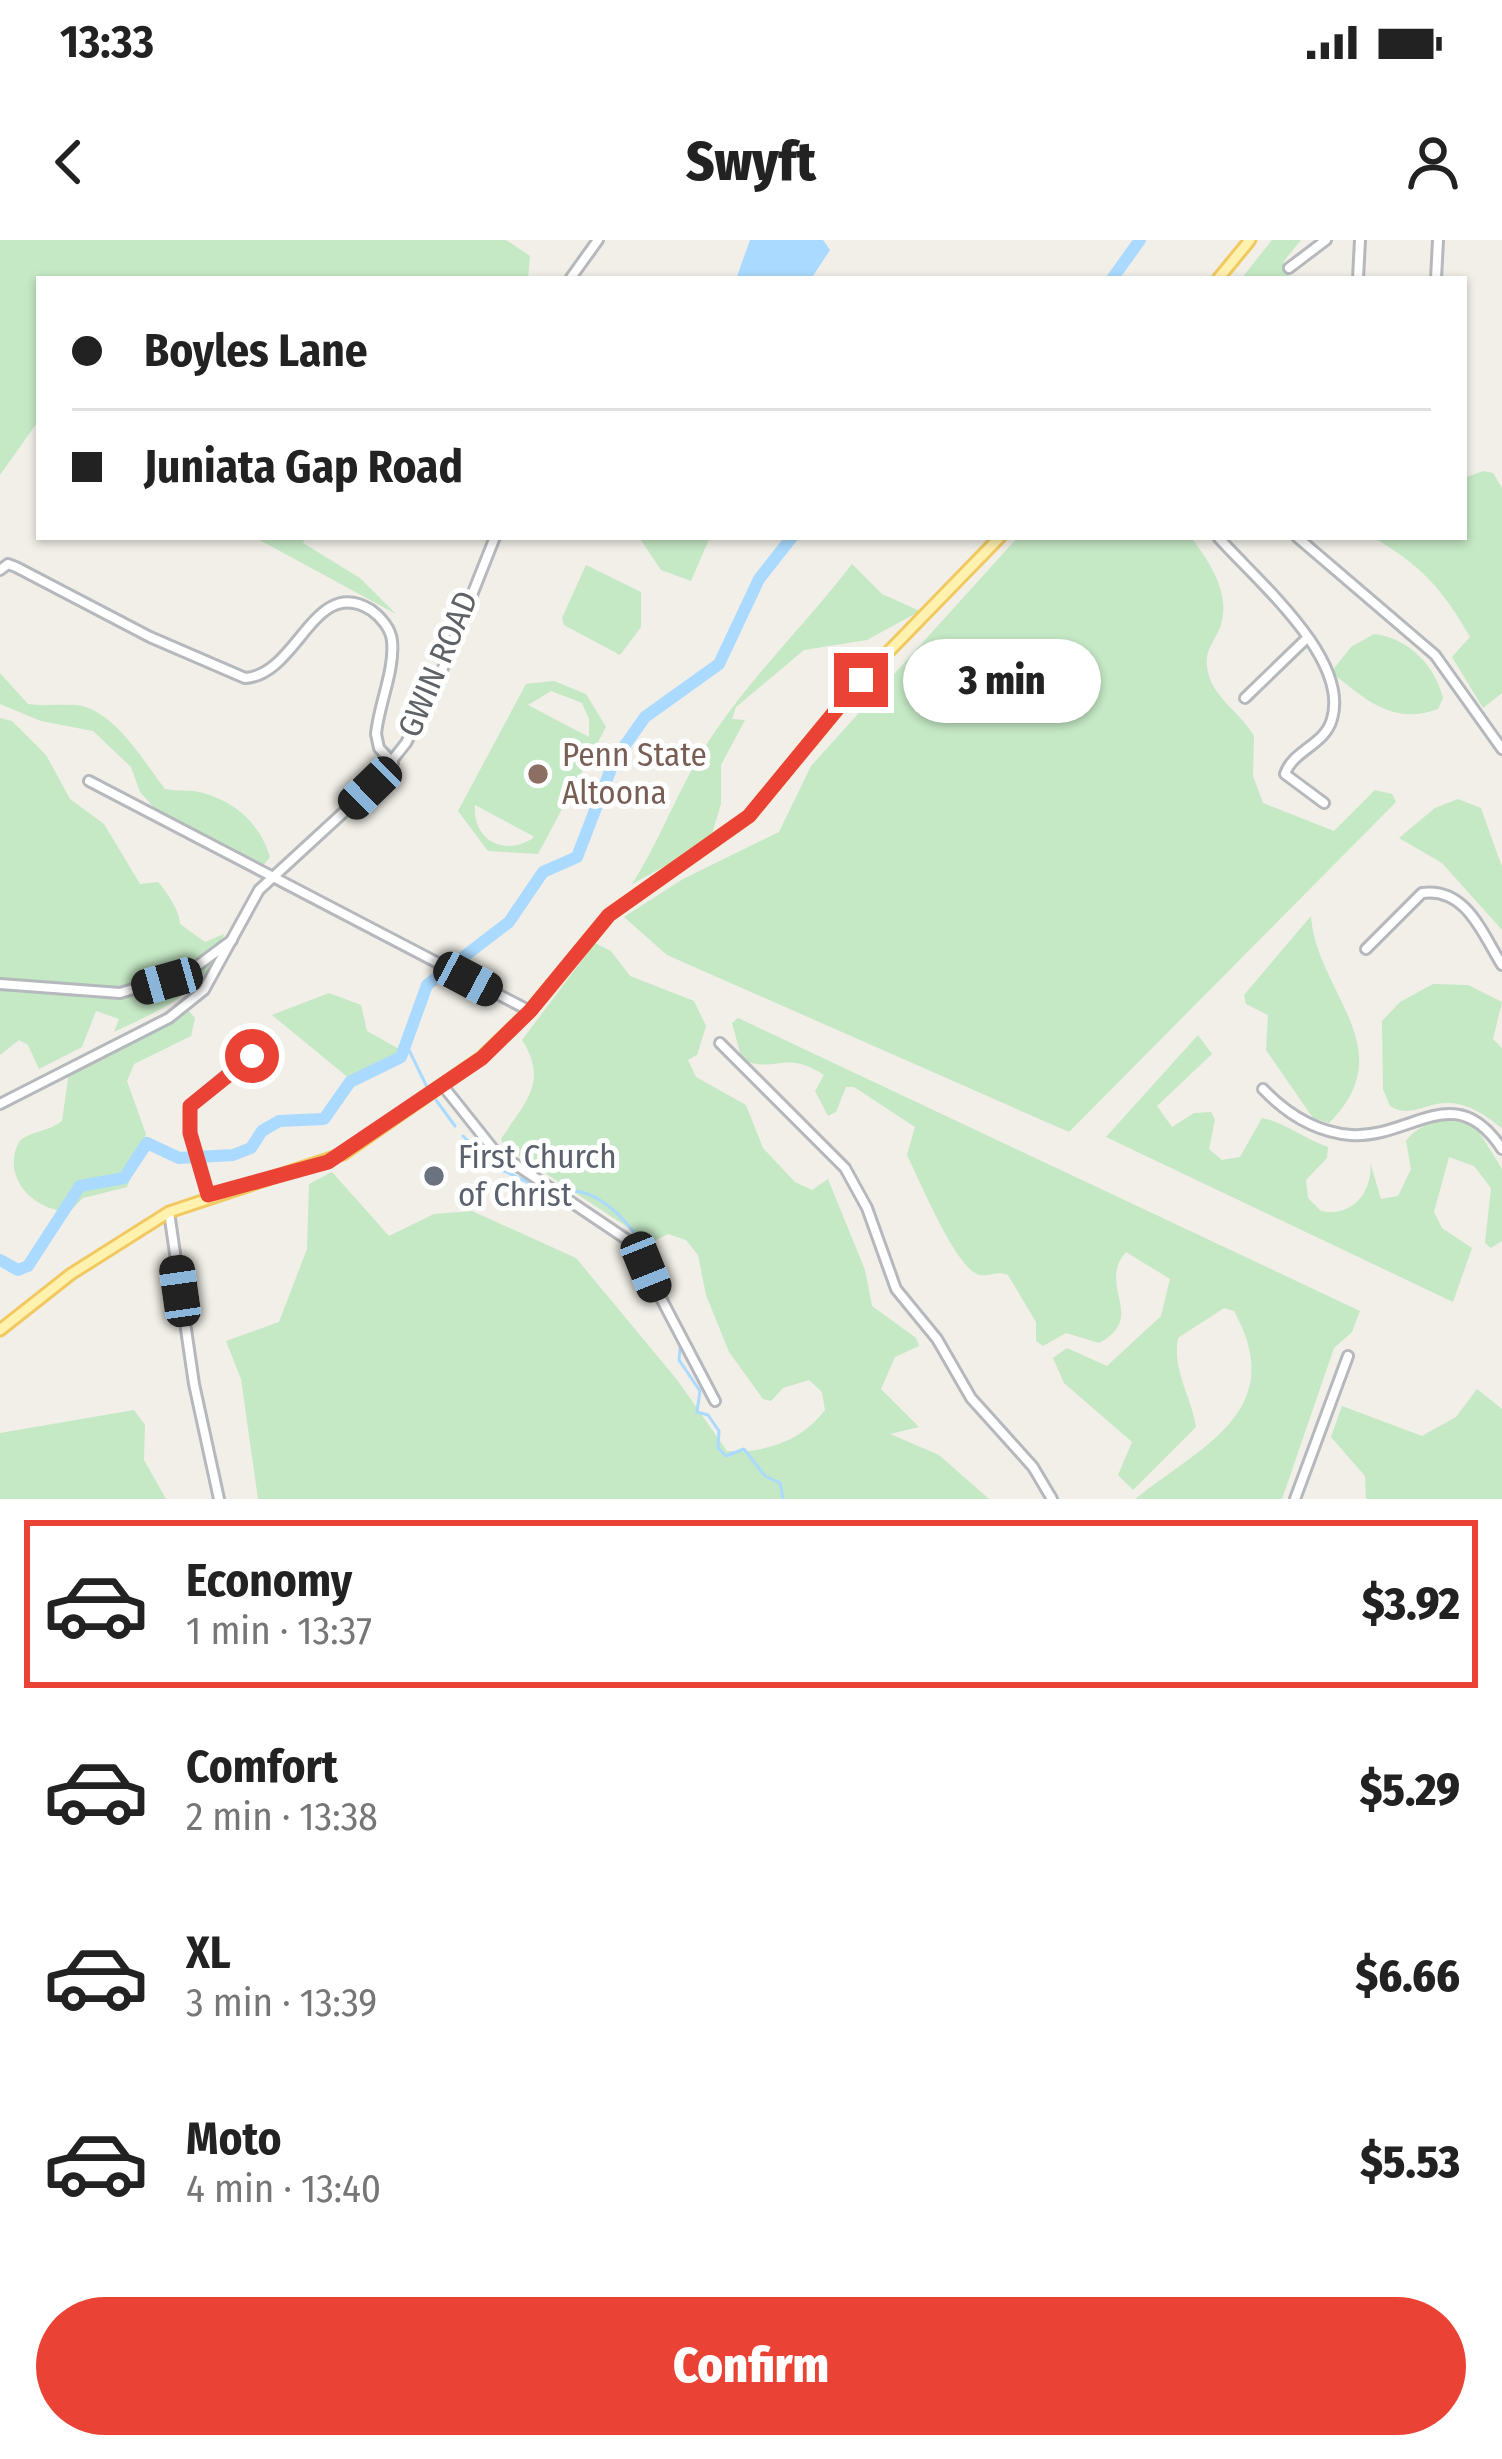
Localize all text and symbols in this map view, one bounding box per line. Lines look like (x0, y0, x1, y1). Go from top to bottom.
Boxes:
text: 13:33 (60, 15, 154, 69)
icon: back (36, 129, 102, 195)
icon: person (1400, 129, 1466, 195)
text: Swyft (686, 130, 816, 194)
text: Boyles Lane (144, 324, 368, 378)
text: Juniata Gap Road (144, 440, 463, 494)
street label: GWIN ROAD (389, 585, 487, 743)
callout: 3 min (903, 638, 1101, 722)
route end (834, 653, 888, 707)
text: 3 min (959, 658, 1045, 704)
place label: Penn State Altoona (562, 735, 707, 813)
car (332, 750, 408, 826)
marker: Penn State Altoona (525, 761, 551, 787)
car (428, 946, 508, 1012)
car (127, 954, 207, 1008)
route start (225, 1029, 279, 1083)
place label: First Church of Christ (458, 1137, 617, 1215)
marker: First Church of Christ (421, 1163, 447, 1189)
car (616, 1227, 676, 1307)
car (157, 1253, 203, 1329)
icon: car (42, 1550, 150, 1658)
text: Economy (186, 1554, 352, 1608)
text: $3.92 (1362, 1577, 1460, 1631)
text: 1 min · 13:37 (186, 1608, 372, 1654)
icon: car (42, 1736, 150, 1844)
text: Comfort (186, 1740, 338, 1794)
text: $5.29 (1360, 1763, 1460, 1817)
text: 2 min · 13:38 (186, 1794, 378, 1840)
icon: car (42, 1922, 150, 2030)
text: XL (186, 1926, 231, 1980)
text: $6.66 (1356, 1949, 1460, 2003)
text: 3 min · 13:39 (186, 1980, 377, 2026)
icon: car (42, 2108, 150, 2216)
text: Moto (186, 2112, 282, 2166)
text: $5.53 (1360, 2135, 1460, 2189)
text: 4 min · 13:40 (186, 2166, 381, 2212)
button: Confirm (36, 2297, 1466, 2435)

